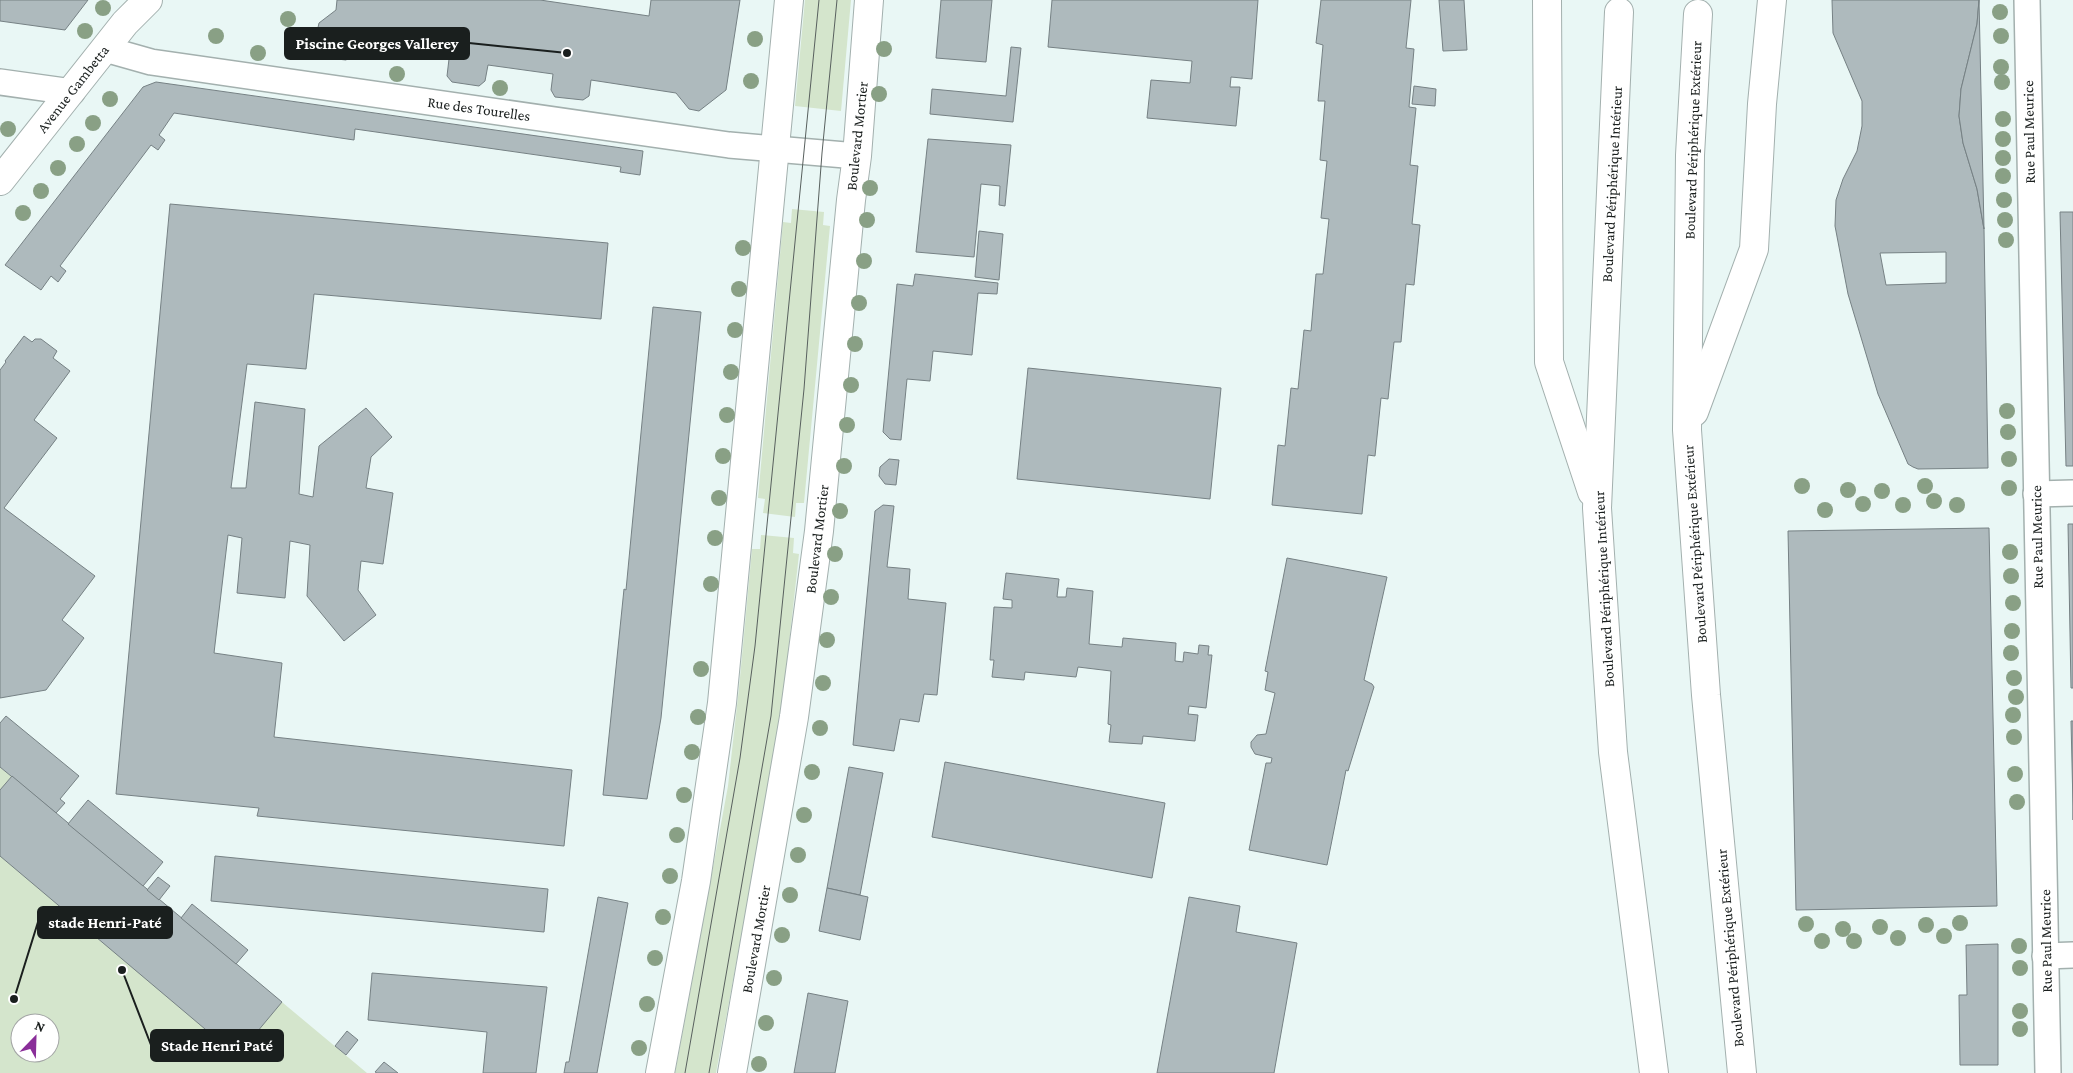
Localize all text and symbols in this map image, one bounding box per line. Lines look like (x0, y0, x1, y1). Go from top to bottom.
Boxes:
callout: Piscine Georges Vallerey (285, 28, 469, 59)
text: Piscine Georges Vallerey (295, 35, 459, 52)
street label: Boulevard Périphérique Extérieur (1682, 40, 1705, 240)
street label: Avenue Gambetta (34, 42, 112, 136)
street label: Boulevard Mortier (843, 80, 871, 191)
street label: Rue Paul Meurice (2020, 80, 2038, 184)
street label: Boulevard Périphérique Intérieur (1599, 85, 1626, 283)
street label: Rue des Tourelles (427, 94, 532, 124)
street label: Boulevard Périphérique Extérieur (1680, 444, 1711, 644)
street label: Boulevard Mortier (802, 483, 832, 594)
street label: Rue Paul Meurice (2028, 485, 2046, 589)
street label: Boulevard Périphérique Intérieur (1591, 490, 1618, 688)
street label: Boulevard Périphérique Extérieur (1713, 848, 1748, 1048)
street label: Boulevard Mortier (739, 883, 774, 994)
street label: Rue Paul Meurice (2037, 889, 2055, 993)
callout: stade Henri-Paté (38, 907, 172, 938)
text: stade Henri-Paté (48, 914, 162, 931)
north arrow (10, 1013, 60, 1063)
text: N (33, 1017, 48, 1035)
callout: Stade Henri Paté (151, 1030, 283, 1061)
text: Stade Henri Paté (161, 1037, 274, 1054)

